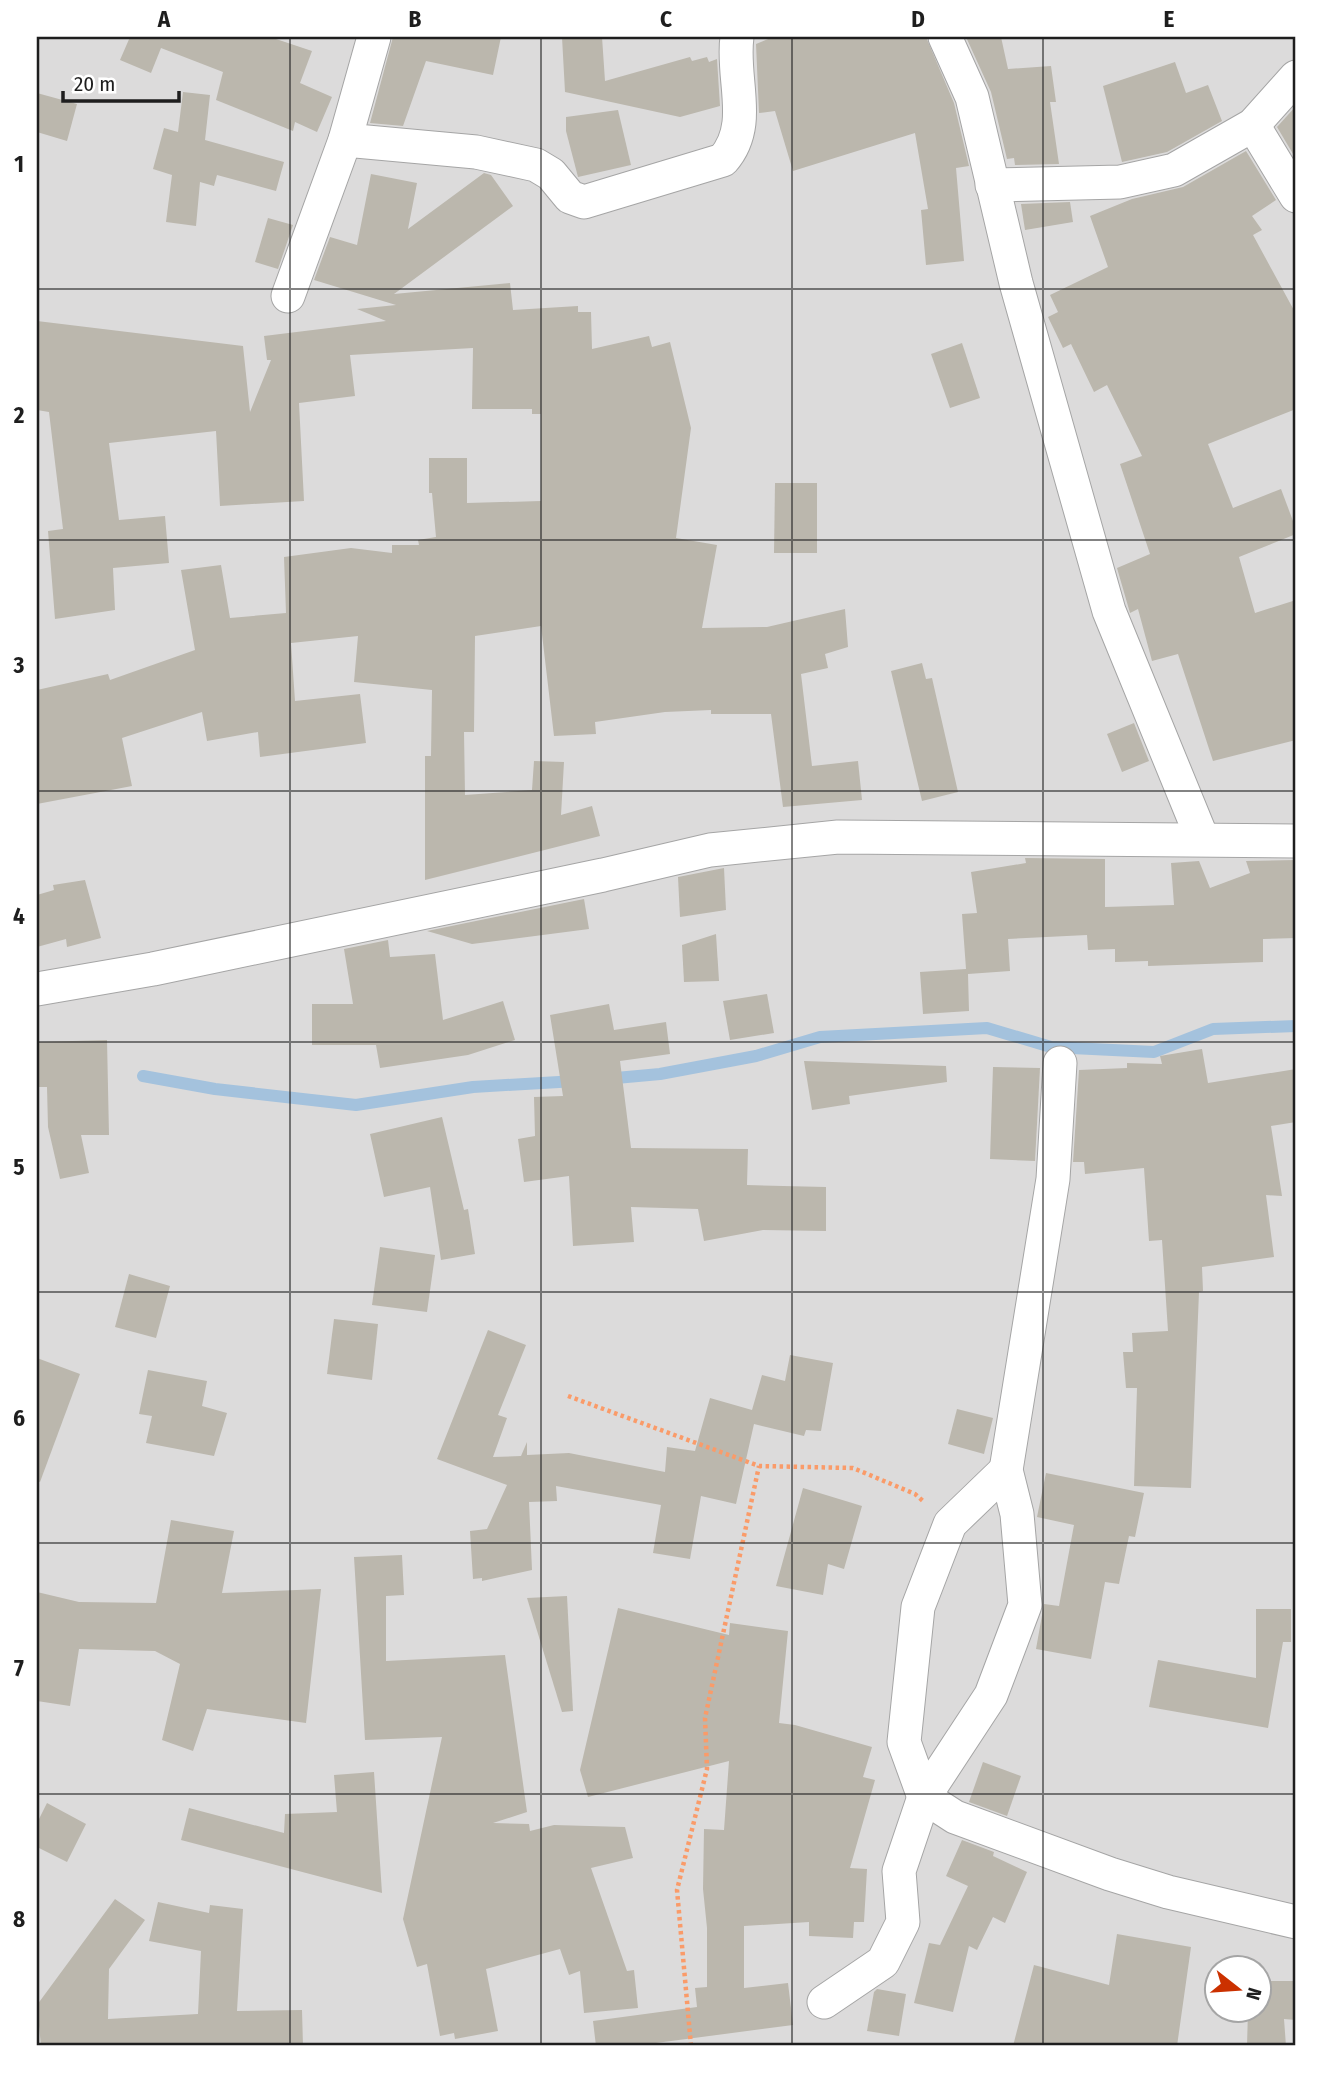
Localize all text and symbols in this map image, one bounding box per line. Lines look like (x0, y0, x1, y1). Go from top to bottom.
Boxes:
text: A (157, 5, 171, 33)
text: B (409, 5, 422, 33)
text: C (660, 5, 672, 33)
text: D (911, 5, 925, 33)
text: E (1164, 5, 1175, 33)
scale bar (63, 60, 178, 104)
text: 20 m (74, 71, 115, 97)
text: 1 (14, 150, 24, 178)
text: 2 (13, 401, 25, 429)
text: 3 (13, 651, 25, 679)
text: 4 (13, 902, 25, 930)
text: 5 (13, 1153, 25, 1181)
text: 6 (13, 1404, 25, 1432)
text: 7 (14, 1654, 24, 1682)
text: 8 (13, 1905, 25, 1933)
north arrow (1204, 1954, 1274, 2024)
text: N (1241, 1985, 1266, 2003)

